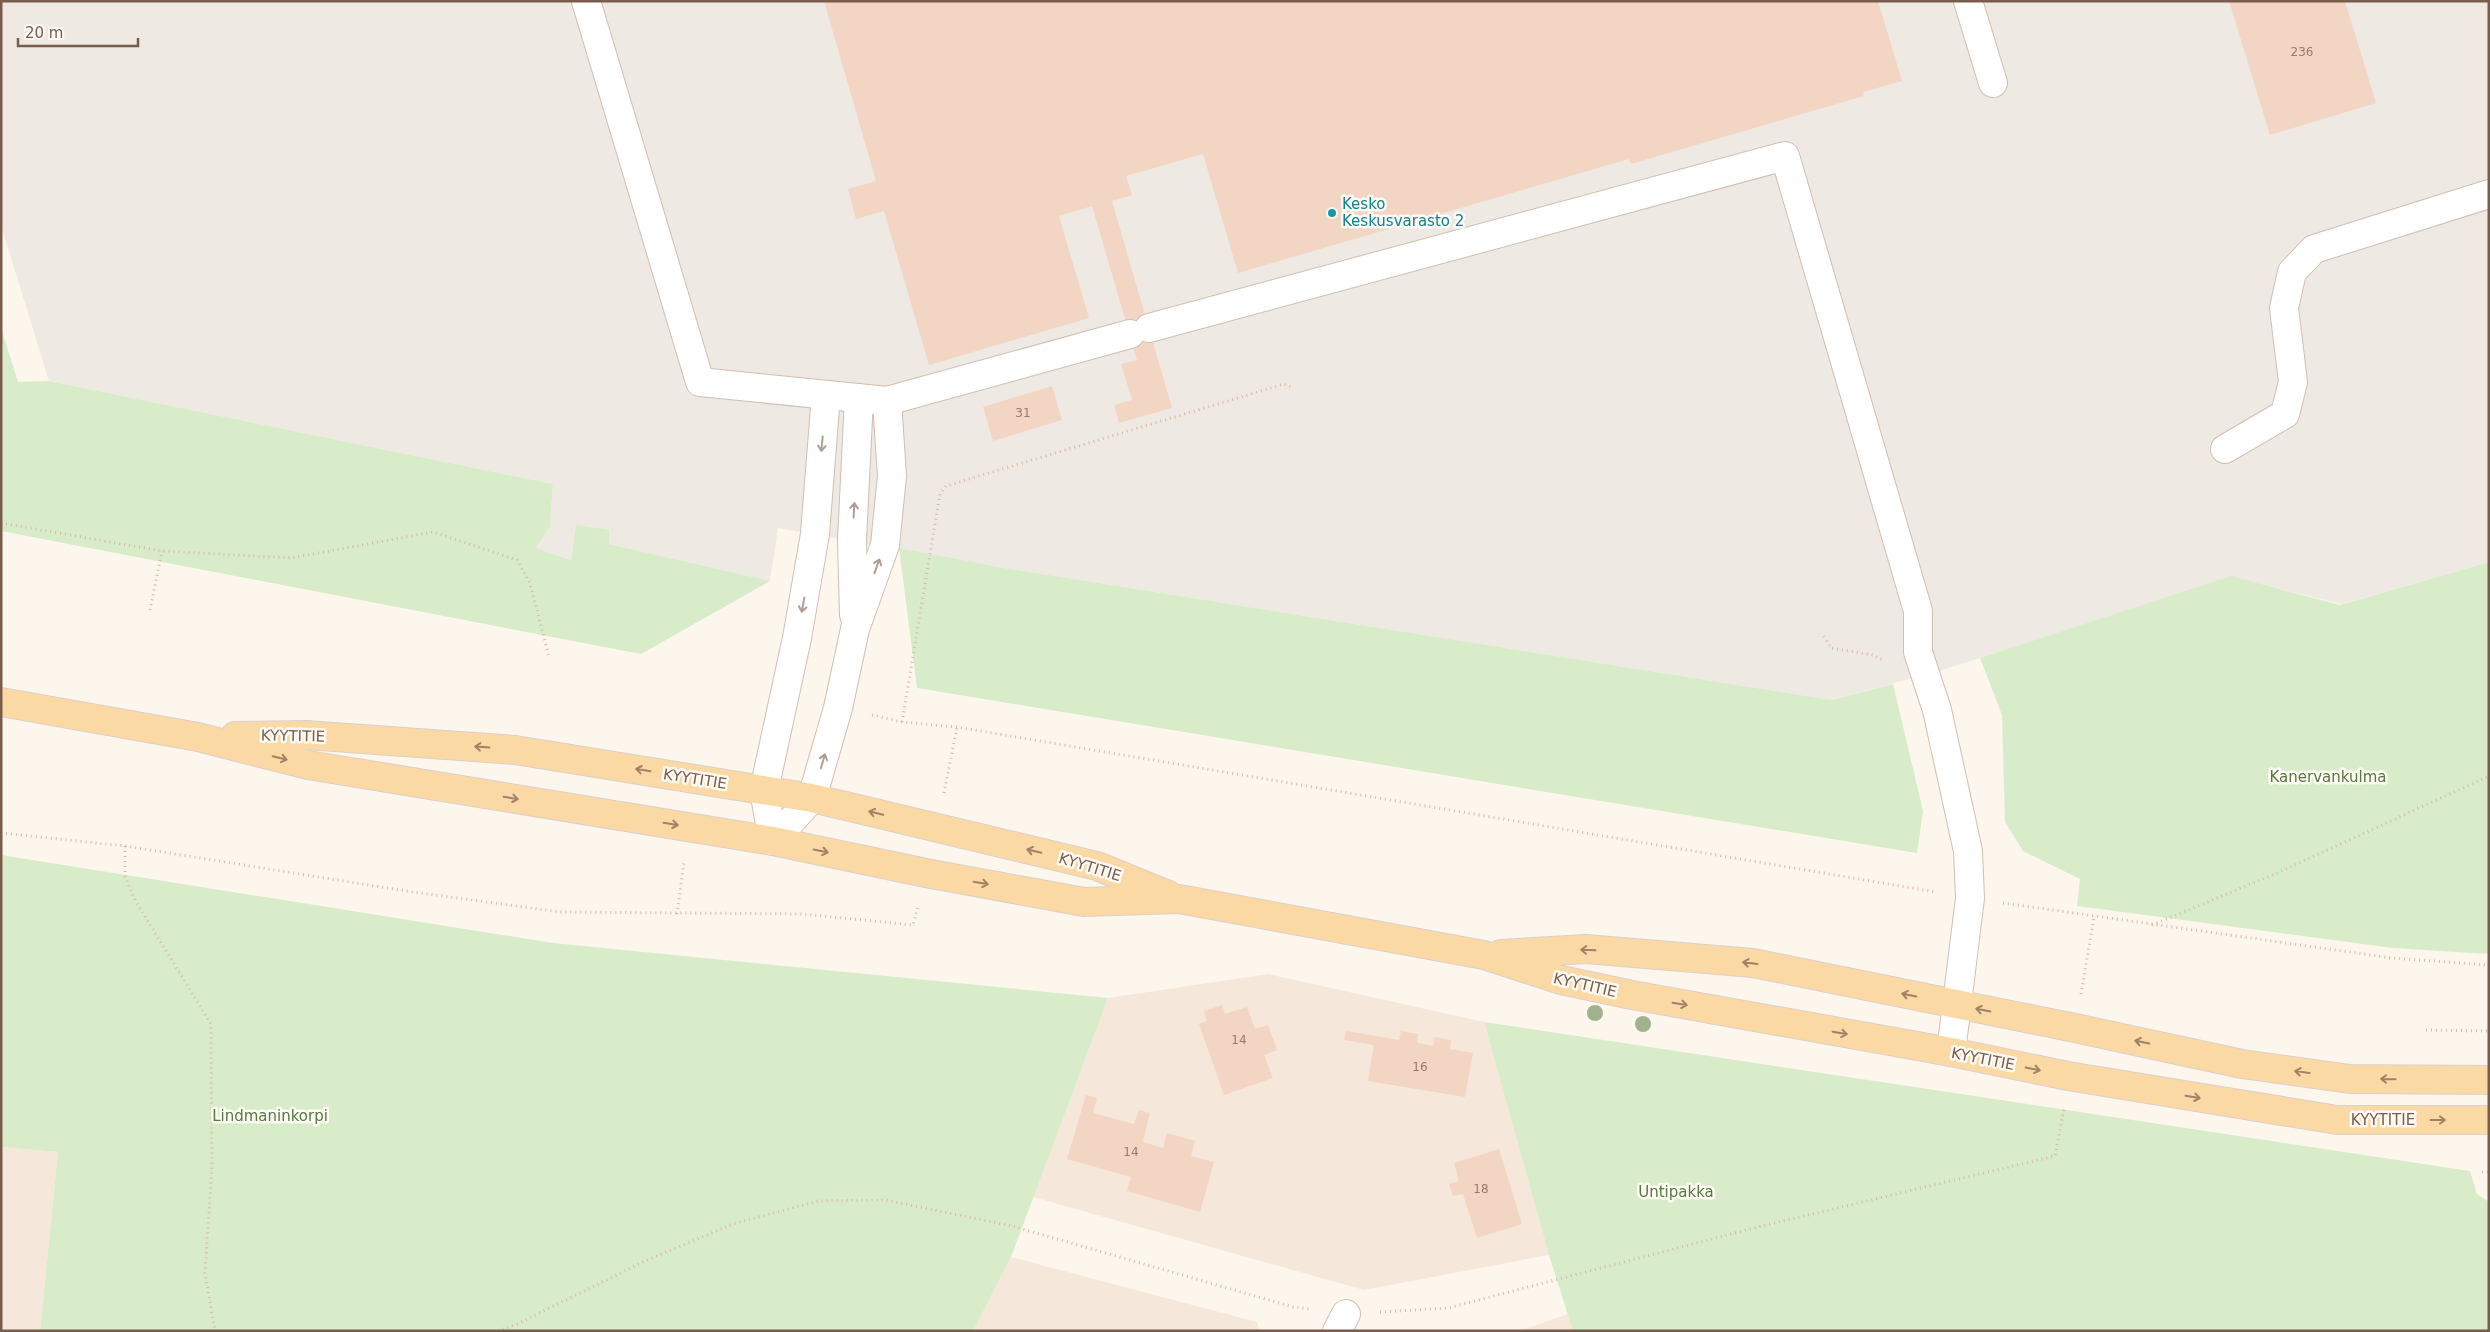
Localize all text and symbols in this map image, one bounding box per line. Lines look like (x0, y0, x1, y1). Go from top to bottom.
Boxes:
scale bar (18, 15, 138, 47)
text: 20 m (25, 24, 63, 42)
house number: 236 (2291, 45, 2313, 59)
place label: Kesko Keskusvarasto 2 (1342, 195, 1464, 230)
marker: Kesko Keskusvarasto 2 (1326, 207, 1338, 219)
house number: 31 (1015, 406, 1031, 420)
one-way arrow (818, 436, 827, 452)
one-way arrow (849, 502, 858, 518)
one-way arrow (873, 559, 882, 575)
one-way arrow (797, 597, 807, 613)
street label: KYYTITIE (261, 726, 325, 746)
one-way arrow (474, 743, 490, 752)
one-way arrow (271, 753, 287, 763)
one-way arrow (818, 753, 828, 769)
one-way arrow (635, 765, 651, 775)
street label: KYYTITIE (662, 765, 728, 793)
park label: Kanervankulma (2270, 768, 2386, 786)
one-way arrow (502, 794, 518, 804)
one-way arrow (868, 808, 884, 817)
one-way arrow (663, 820, 679, 830)
one-way arrow (1026, 846, 1042, 855)
one-way arrow (813, 847, 829, 856)
street label: KYYTITIE (1057, 849, 1123, 885)
one-way arrow (972, 878, 988, 888)
one-way arrow (1580, 945, 1596, 954)
one-way arrow (1742, 958, 1758, 968)
street label: KYYTITIE (1552, 969, 1618, 1001)
one-way arrow (1902, 990, 1918, 1000)
one-way arrow (1672, 1000, 1688, 1010)
one-way arrow (1975, 1005, 1991, 1014)
one-way arrow (1832, 1028, 1848, 1038)
house number: 14 (1231, 1033, 1247, 1047)
one-way arrow (2135, 1037, 2151, 1046)
street label: KYYTITIE (1950, 1044, 2016, 1074)
house number: 16 (1412, 1060, 1428, 1074)
one-way arrow (2025, 1065, 2041, 1075)
one-way arrow (2294, 1067, 2310, 1077)
one-way arrow (2380, 1074, 2396, 1084)
one-way arrow (2185, 1093, 2201, 1103)
park label: Lindmaninkorpi (212, 1107, 328, 1125)
street label: KYYTITIE (2351, 1111, 2415, 1129)
one-way arrow (2430, 1115, 2446, 1125)
house number: 14 (1123, 1145, 1139, 1159)
house number: 18 (1473, 1182, 1489, 1196)
park label: Untipakka (1638, 1183, 1714, 1201)

